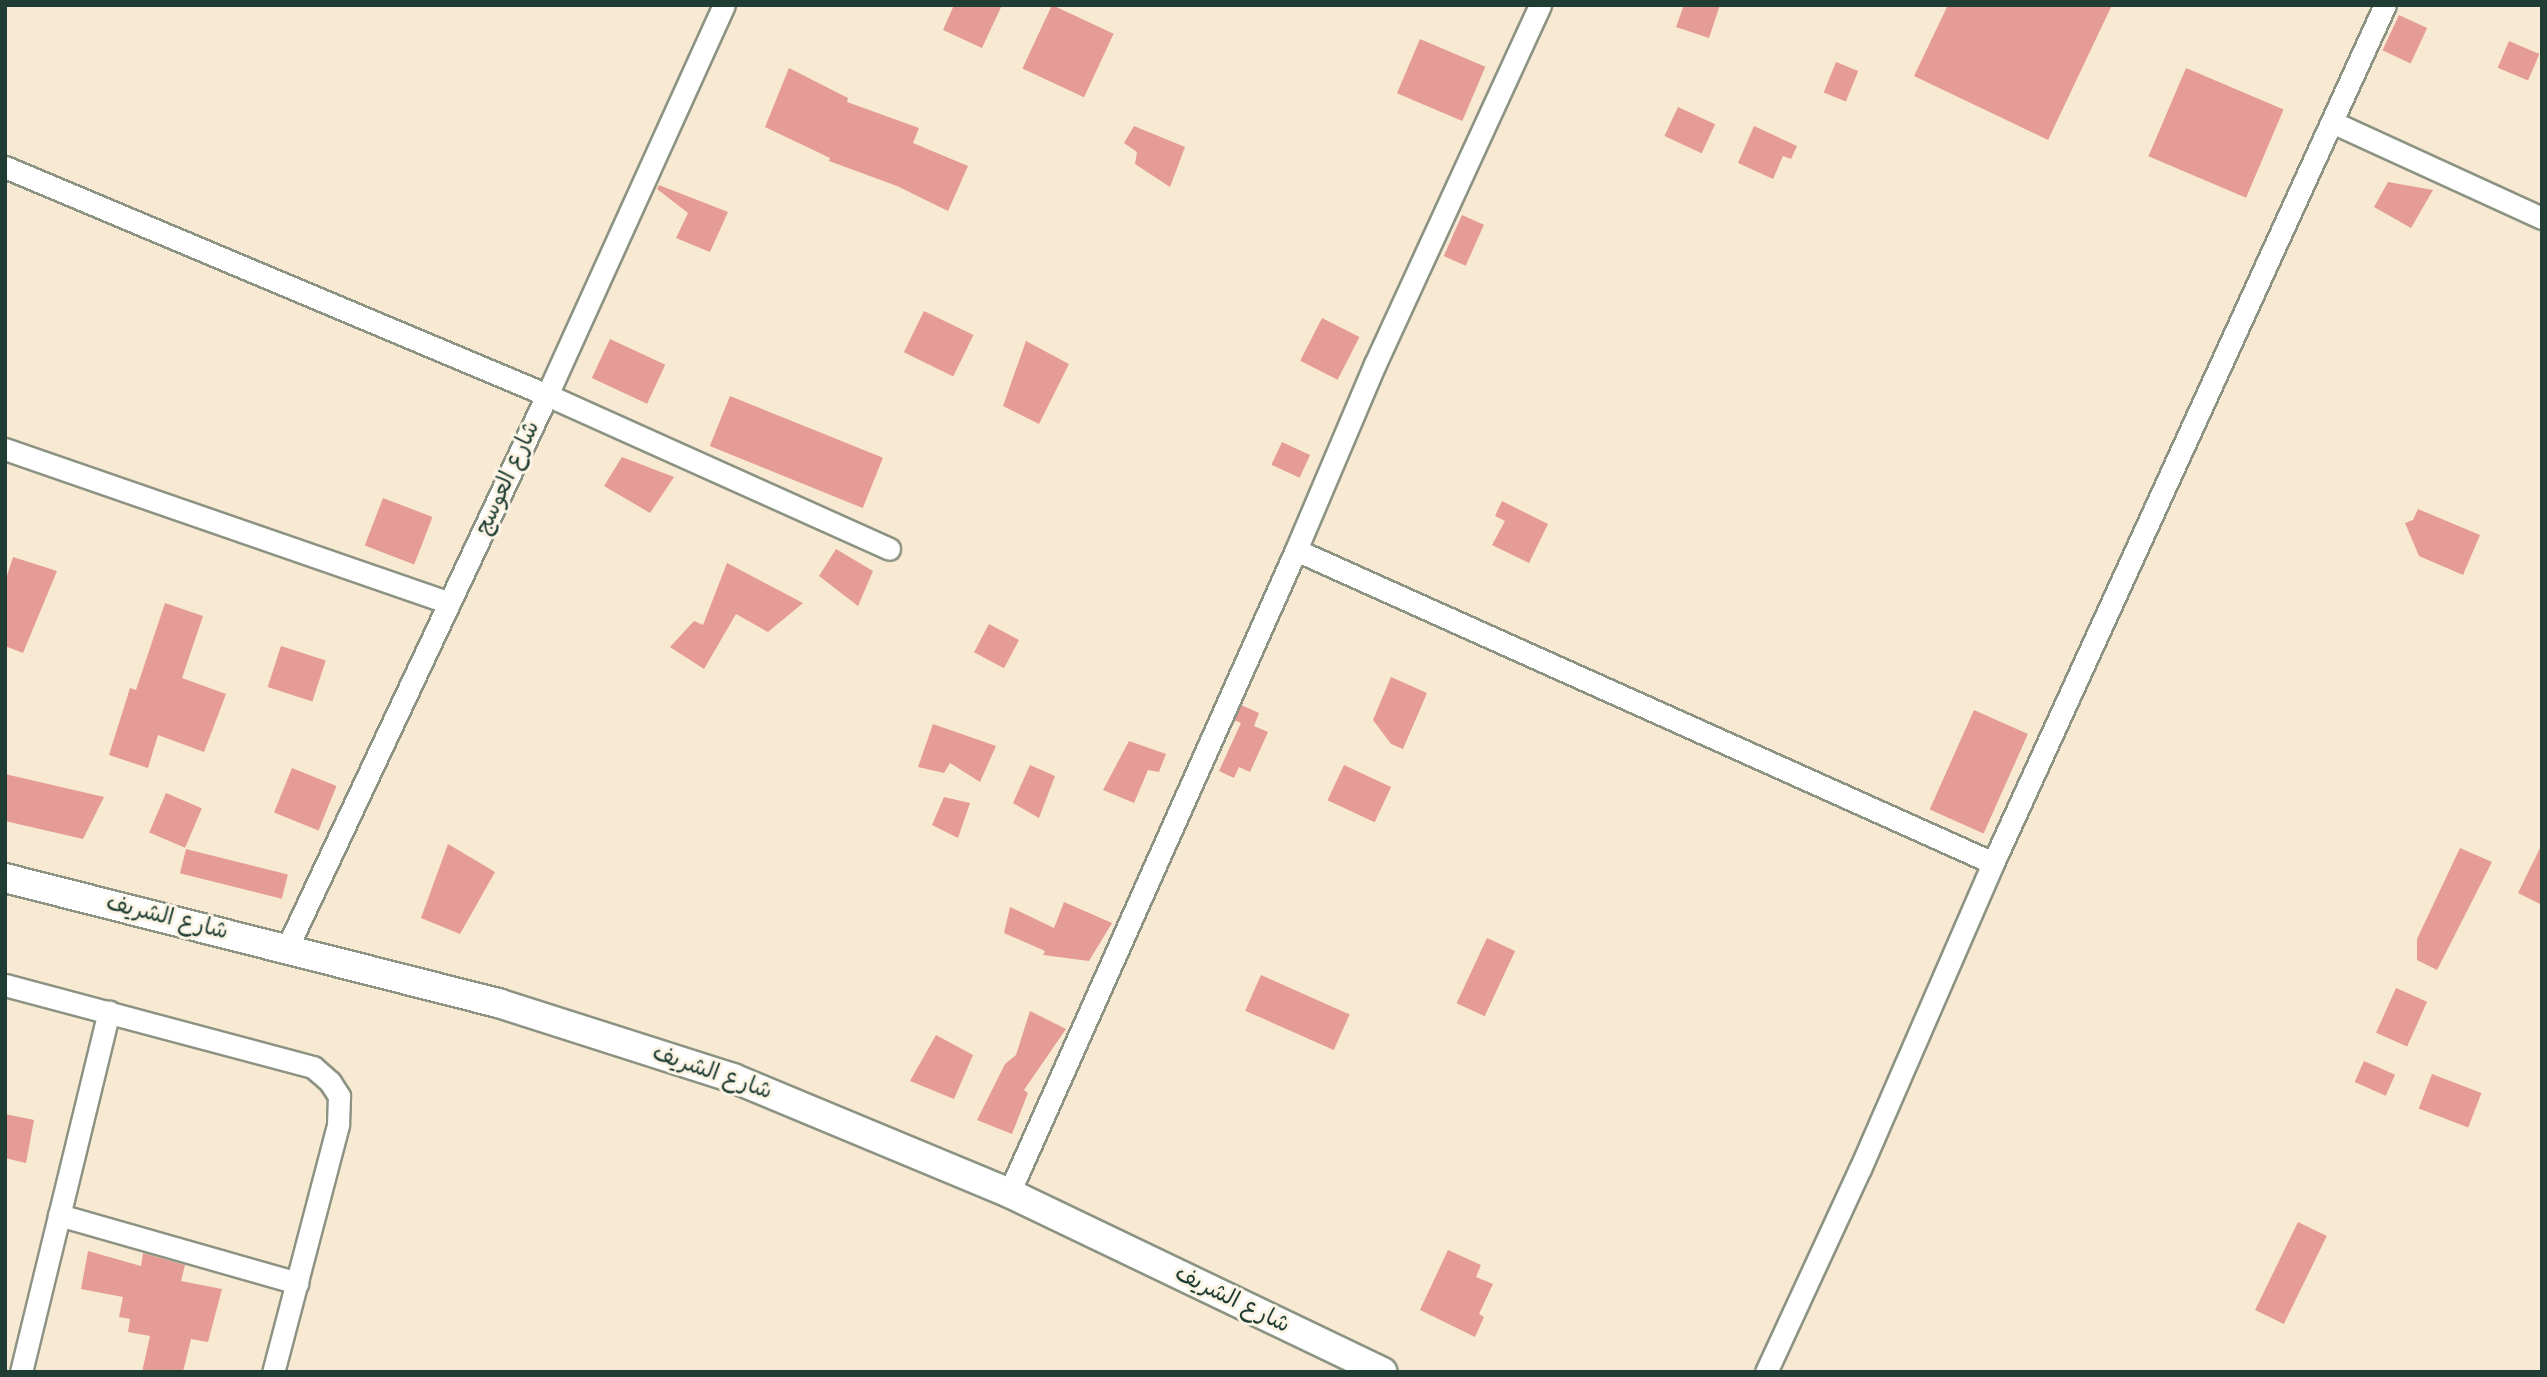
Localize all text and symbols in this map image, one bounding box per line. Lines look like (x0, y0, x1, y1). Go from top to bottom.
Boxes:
street label: شارع العوسج (470, 417, 546, 539)
street label: شارع الشريف (103, 890, 231, 946)
street label: شارع الشريف (649, 1040, 775, 1106)
street label: شارع الشريف (1170, 1260, 1294, 1340)

